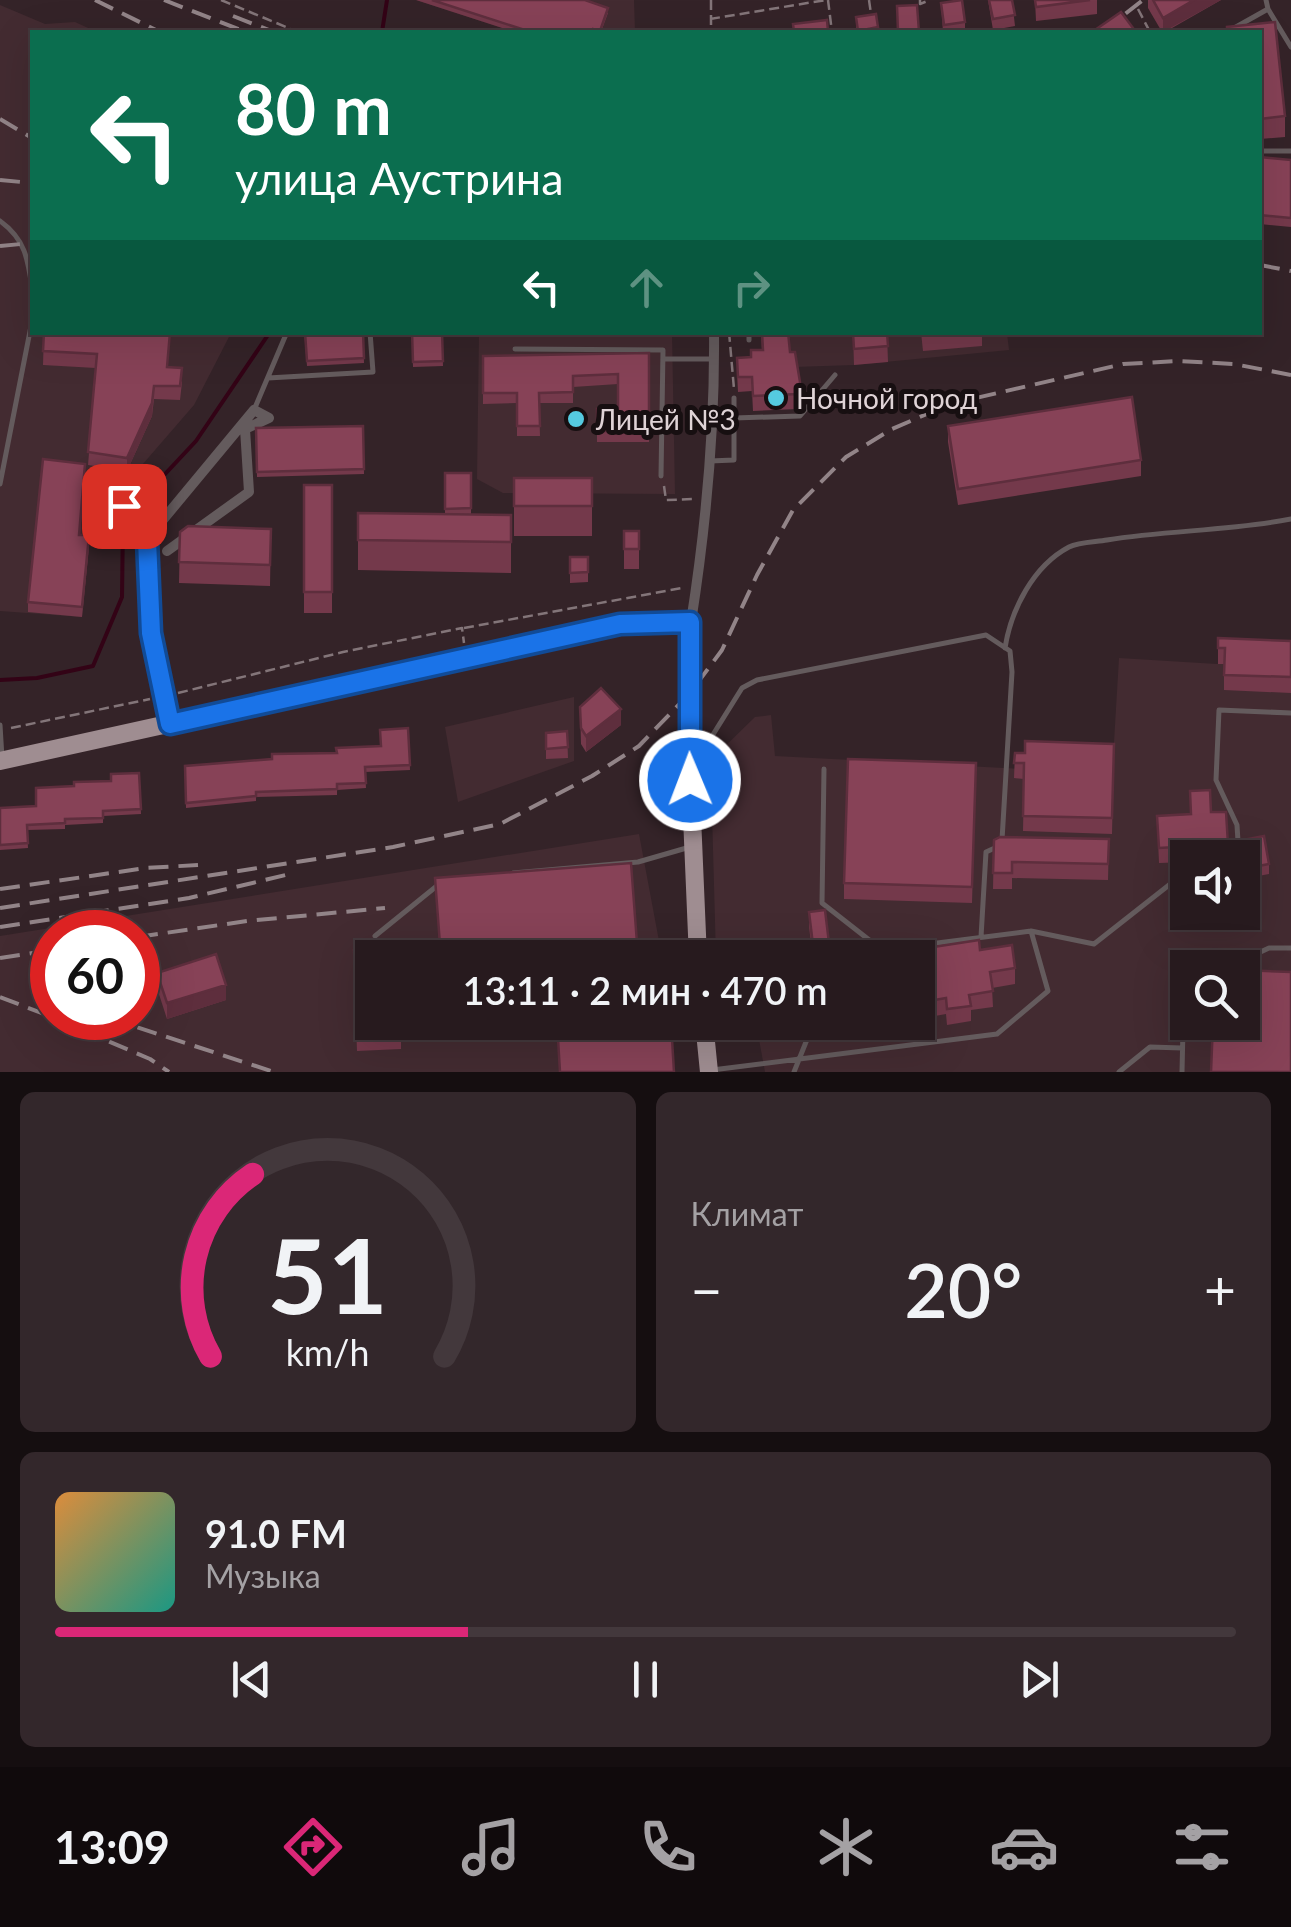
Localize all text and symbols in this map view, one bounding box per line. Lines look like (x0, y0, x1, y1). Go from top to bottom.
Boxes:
text: 80 m (235, 66, 392, 150)
icon: left (70, 70, 200, 200)
text: улица Аустрина (235, 151, 564, 205)
icon: left (514, 260, 569, 315)
icon: ahead (619, 260, 674, 315)
icon: right (724, 260, 779, 315)
place label: Ночной город (796, 381, 977, 415)
marker: Ночной город (765, 387, 787, 409)
place label: Лицей №3 (595, 402, 736, 436)
marker: Лицей №3 (565, 408, 587, 430)
pin (82, 464, 167, 549)
icon: arrive (97, 479, 152, 534)
position arrow (638, 728, 742, 832)
map controls (1170, 840, 1260, 1040)
button: sound (1170, 840, 1260, 930)
speed limit sign: 60 (30, 910, 160, 1040)
button: search (1170, 950, 1260, 1040)
text: 13:11 · 2 мин · 470 m (462, 967, 828, 1013)
text: Климат (691, 1194, 803, 1233)
text: 51 (267, 1211, 388, 1336)
text: 20° (904, 1244, 1022, 1334)
text: − (691, 1256, 722, 1322)
text: + (1204, 1256, 1236, 1322)
text: km/h (286, 1331, 370, 1374)
text: 91.0 FM (205, 1510, 347, 1556)
text: Музыка (205, 1556, 321, 1595)
icon: previous (224, 1652, 279, 1707)
icon: pause (618, 1652, 673, 1707)
icon: next (1012, 1652, 1067, 1707)
icon: directions (278, 1812, 348, 1882)
icon: music (456, 1812, 526, 1882)
icon: phone (633, 1812, 703, 1882)
icon: climate (811, 1812, 881, 1882)
icon: car (989, 1812, 1059, 1882)
icon: filters (1167, 1812, 1237, 1882)
text: 13:09 (54, 1820, 170, 1874)

